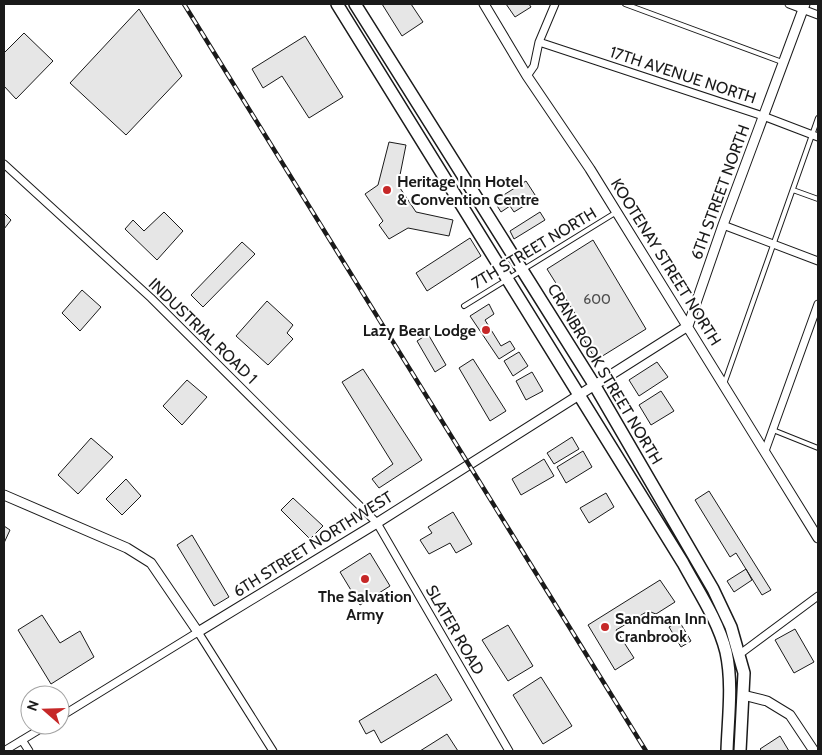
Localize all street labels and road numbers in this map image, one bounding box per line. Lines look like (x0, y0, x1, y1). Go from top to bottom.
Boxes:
street label: 17TH AVENUE NORTH (607, 42, 759, 108)
street label: 6TH STREET NORTH (687, 122, 753, 262)
street label: KOOTENAY STREET NORTH (607, 175, 725, 349)
street label: 7TH STREET NORTH (468, 203, 600, 293)
street label: INDUSTRIAL ROAD 1 (145, 274, 261, 388)
street label: CRANBROOK STREET NORTH (543, 280, 667, 468)
street label: 6TH STREET NORTHWEST (230, 487, 397, 601)
street label: SLATER ROAD (422, 582, 488, 678)

